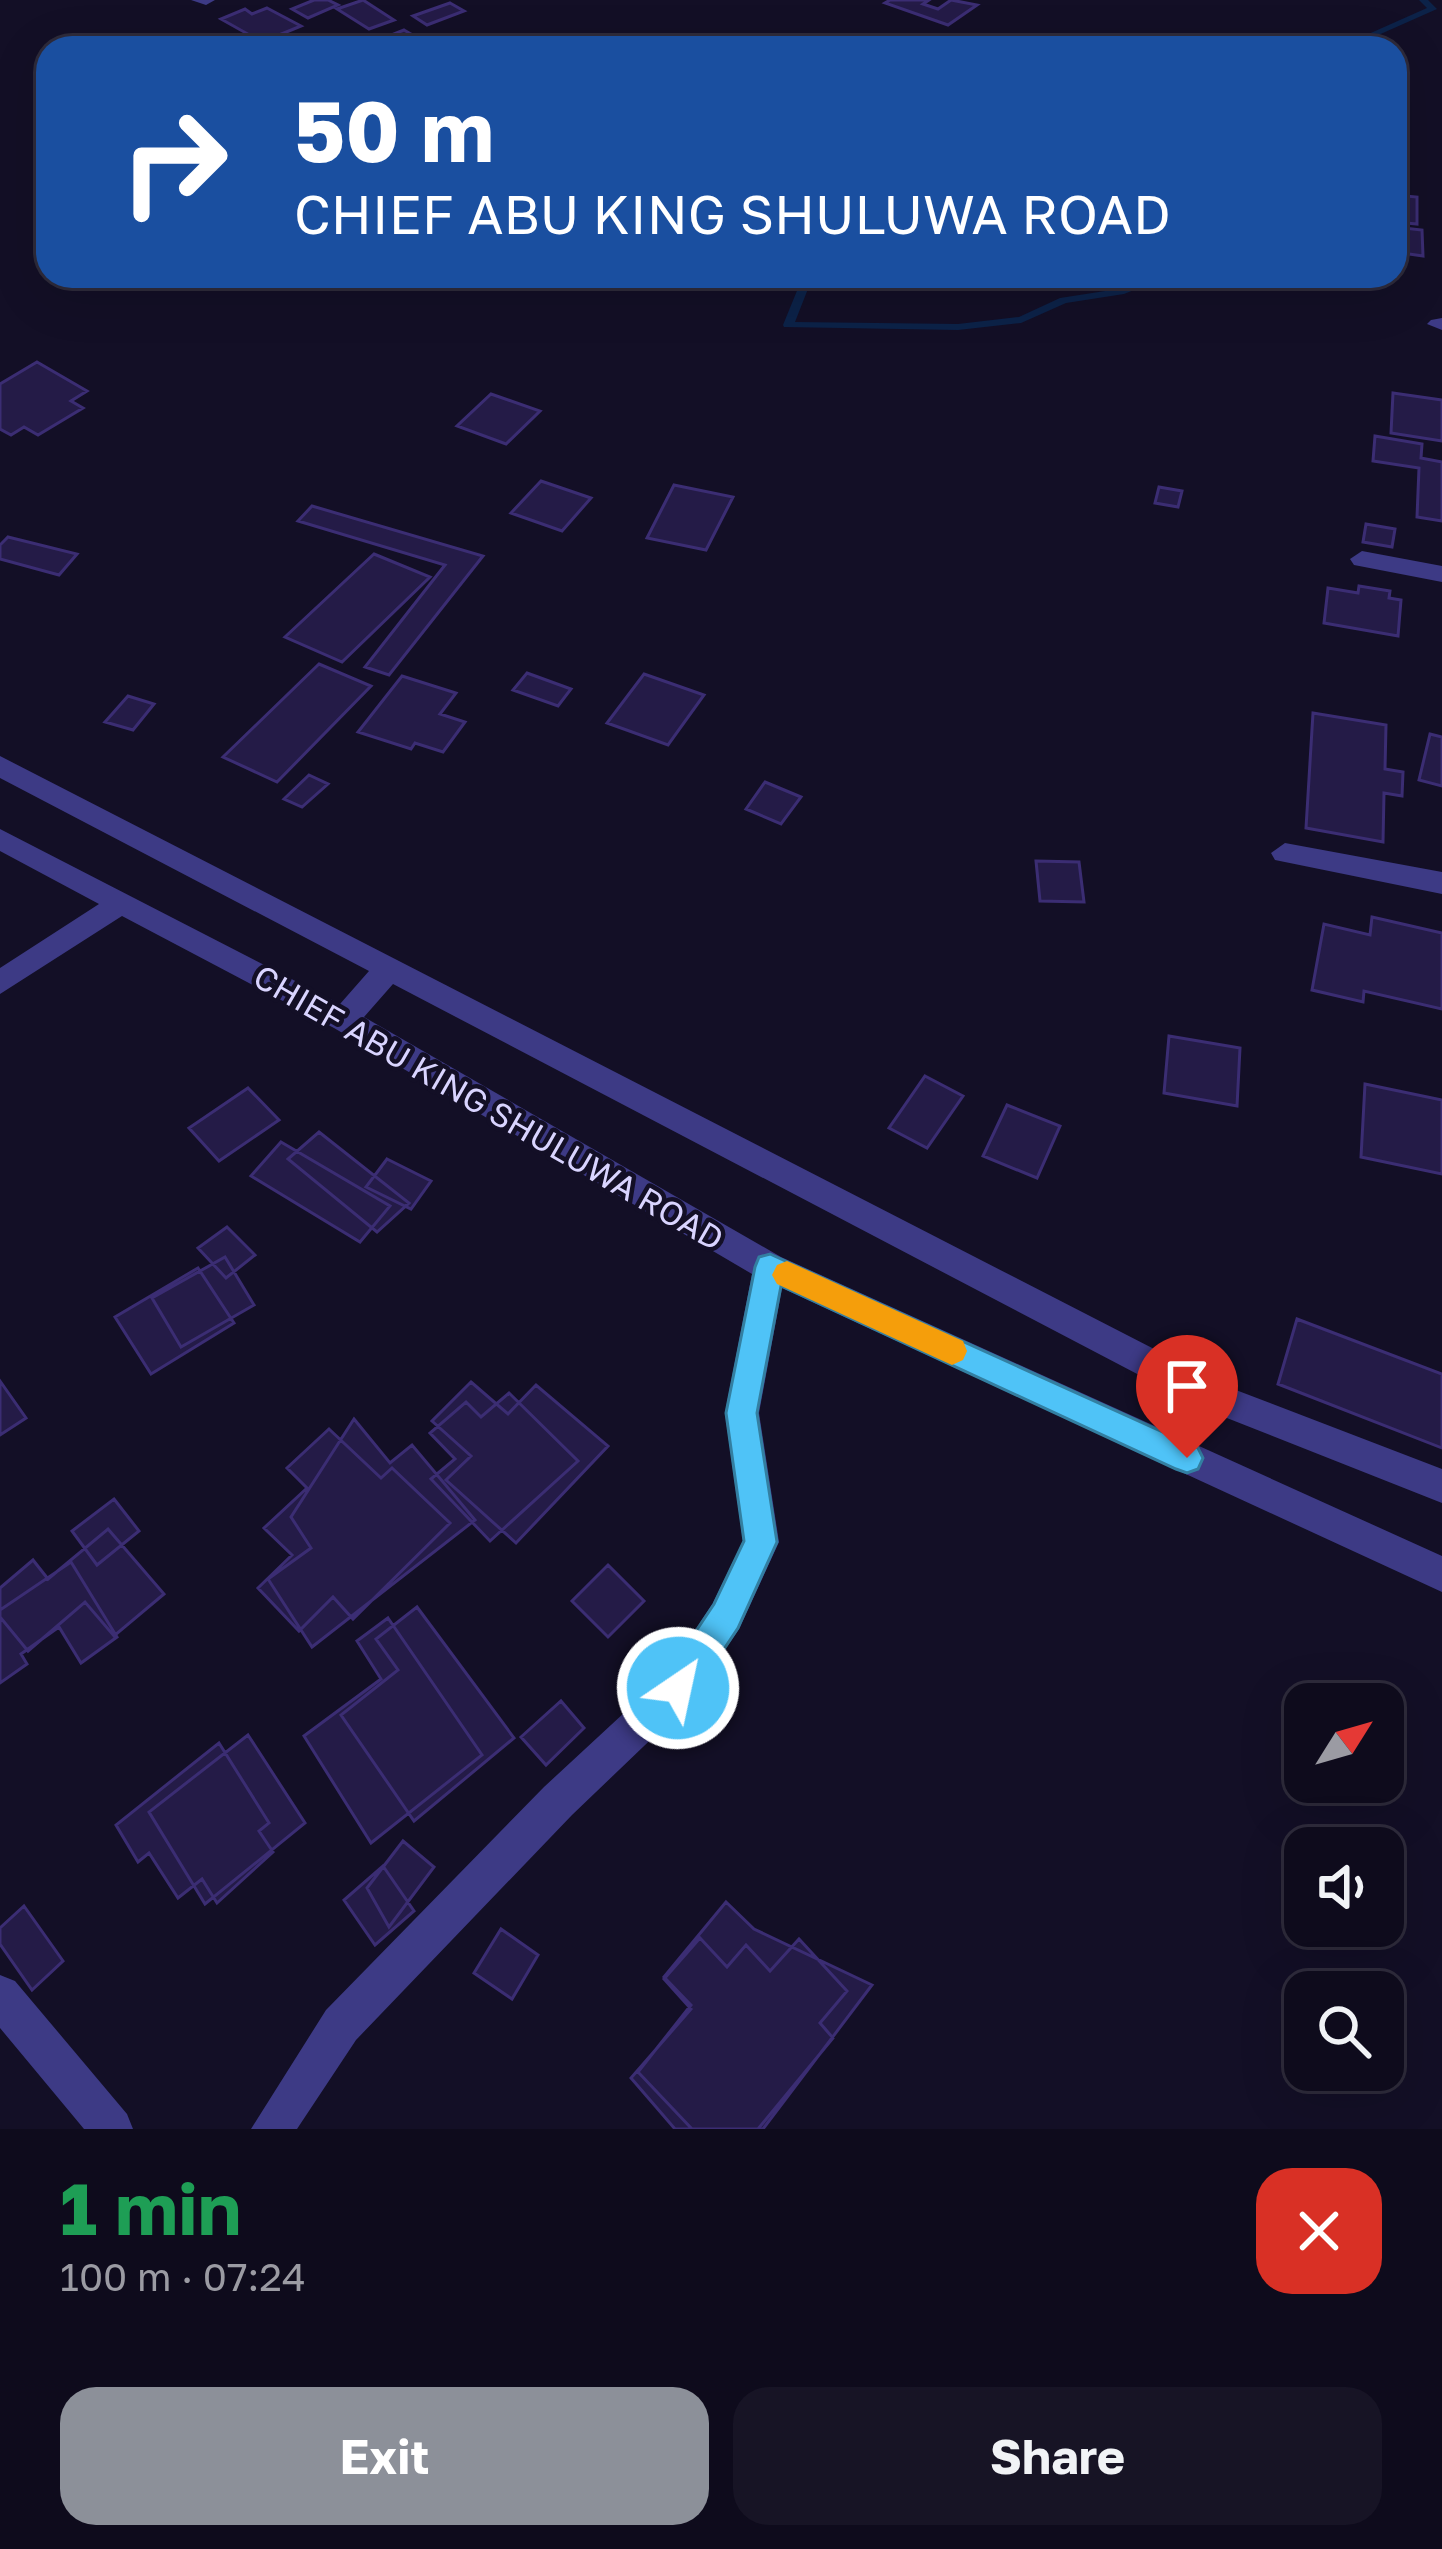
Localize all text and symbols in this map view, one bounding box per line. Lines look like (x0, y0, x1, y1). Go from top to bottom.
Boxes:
text: 50 m (294, 80, 494, 180)
icon: right (96, 84, 252, 240)
text: CHIEF ABU KING SHULUWA ROAD (294, 181, 1171, 246)
street label: CHIEF ABU KING SHULUWA ROAD (247, 956, 731, 1258)
pin (1136, 1335, 1238, 1458)
icon: arrive (1154, 1353, 1220, 1419)
position arrow (615, 1625, 741, 1751)
north arrow (1284, 1683, 1404, 1803)
map controls (1284, 1683, 1404, 2091)
button: sound (1284, 1827, 1404, 1947)
button: search (1284, 1971, 1404, 2091)
text: 1 min (60, 2164, 241, 2251)
button: close (1256, 2168, 1382, 2294)
text: 100 m · 07:24 (60, 2253, 306, 2300)
button: Exit (60, 2387, 709, 2525)
button: Share (733, 2387, 1382, 2525)

